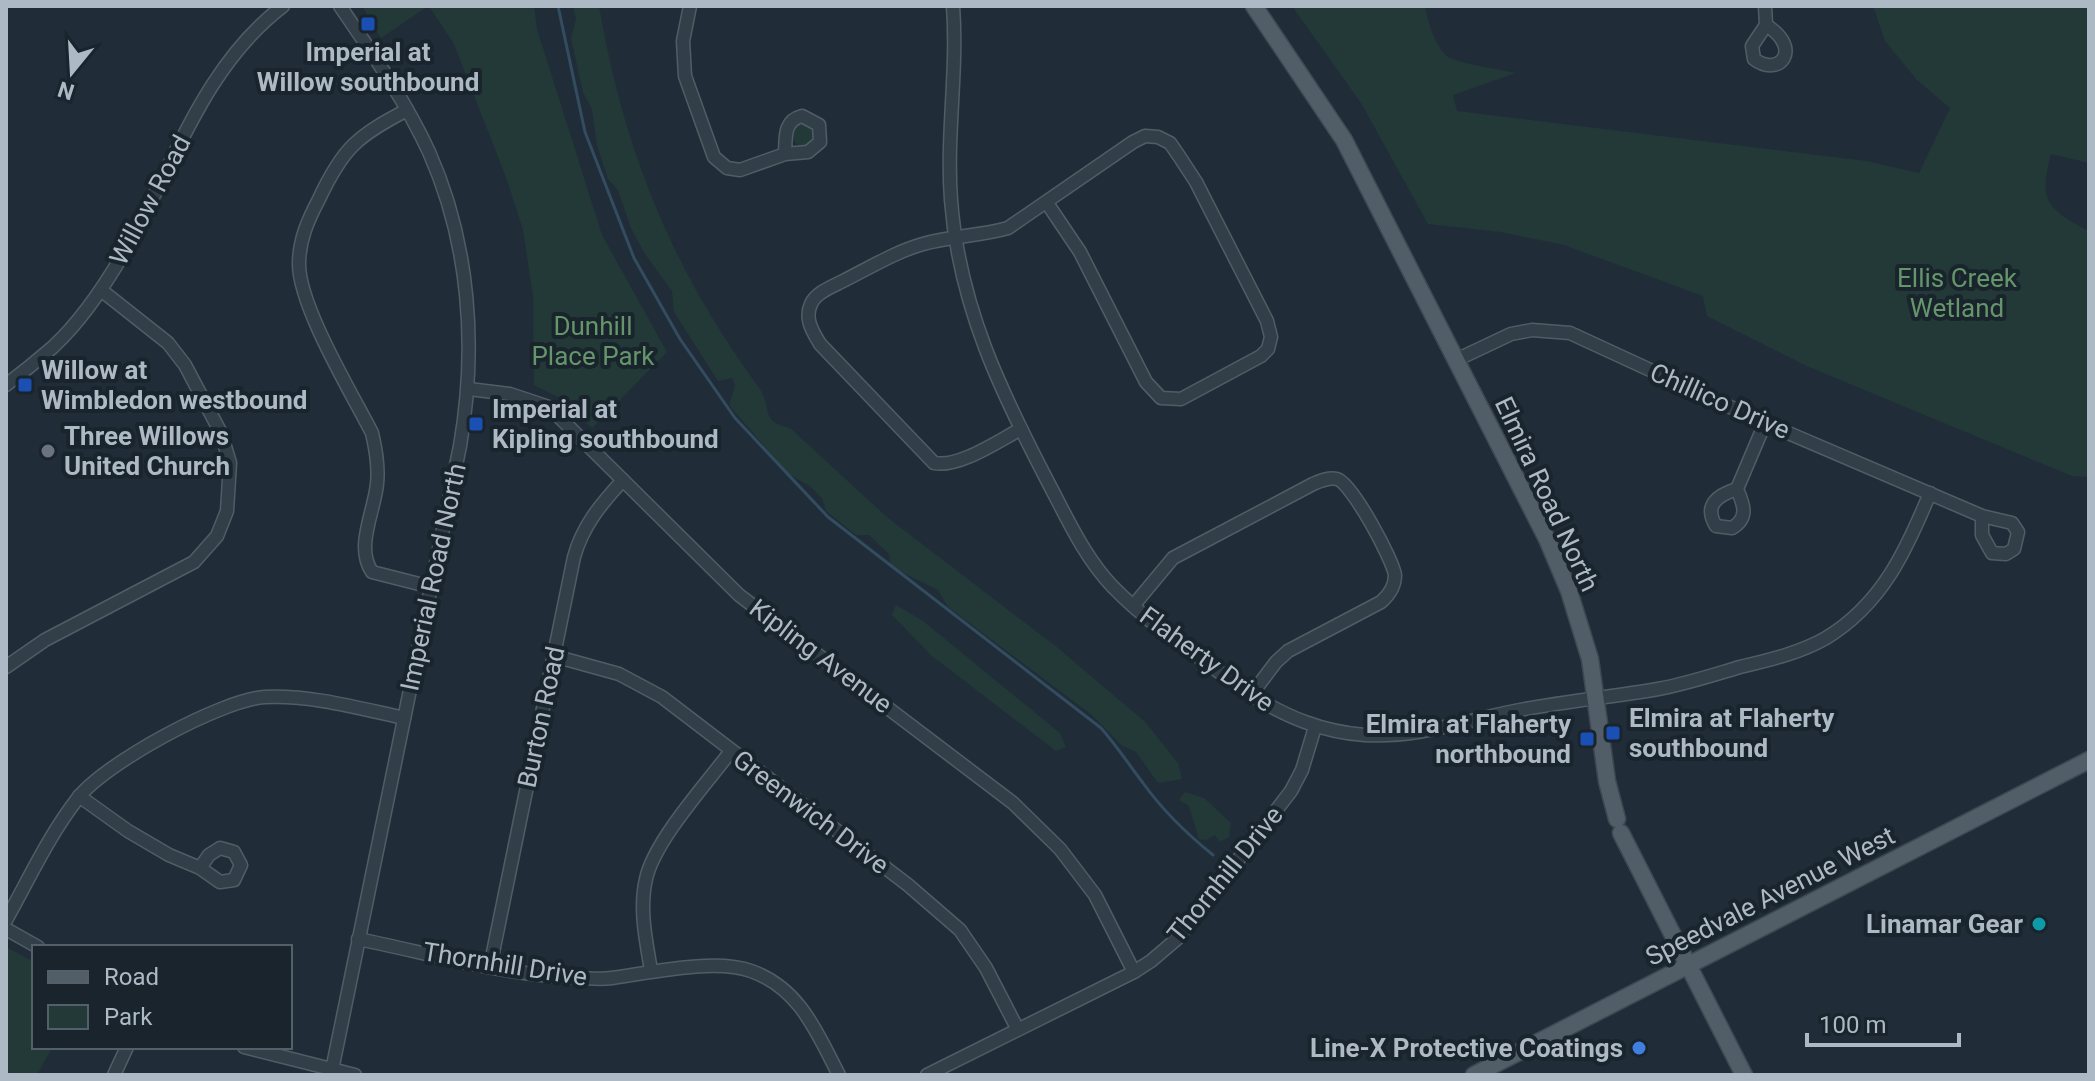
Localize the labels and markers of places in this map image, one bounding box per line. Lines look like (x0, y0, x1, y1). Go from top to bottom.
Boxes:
marker: Imperial at Willow southbound (359, 15, 377, 33)
place label: Imperial at Willow southbound (257, 37, 479, 97)
place label: Willow at Wimbledon westbound (41, 355, 307, 415)
marker: Willow at Wimbledon westbound (16, 376, 34, 394)
place label: Imperial at Kipling southbound (492, 394, 719, 454)
marker: Imperial at Kipling southbound (467, 415, 485, 433)
place label: Three Willows United Church (64, 421, 230, 481)
marker: Three Willows United Church (39, 442, 57, 460)
place label: Elmira at Flaherty southbound (1629, 703, 1835, 763)
place label: Elmira at Flaherty northbound (1366, 709, 1572, 769)
marker: Elmira at Flaherty southbound (1604, 724, 1622, 742)
marker: Elmira at Flaherty northbound (1578, 730, 1596, 748)
place label: Linamar Gear (1866, 909, 2023, 939)
marker: Linamar Gear (2030, 915, 2048, 933)
place label: Line-X Protective Coatings (1310, 1033, 1623, 1063)
marker: Line-X Protective Coatings (1630, 1039, 1648, 1057)

